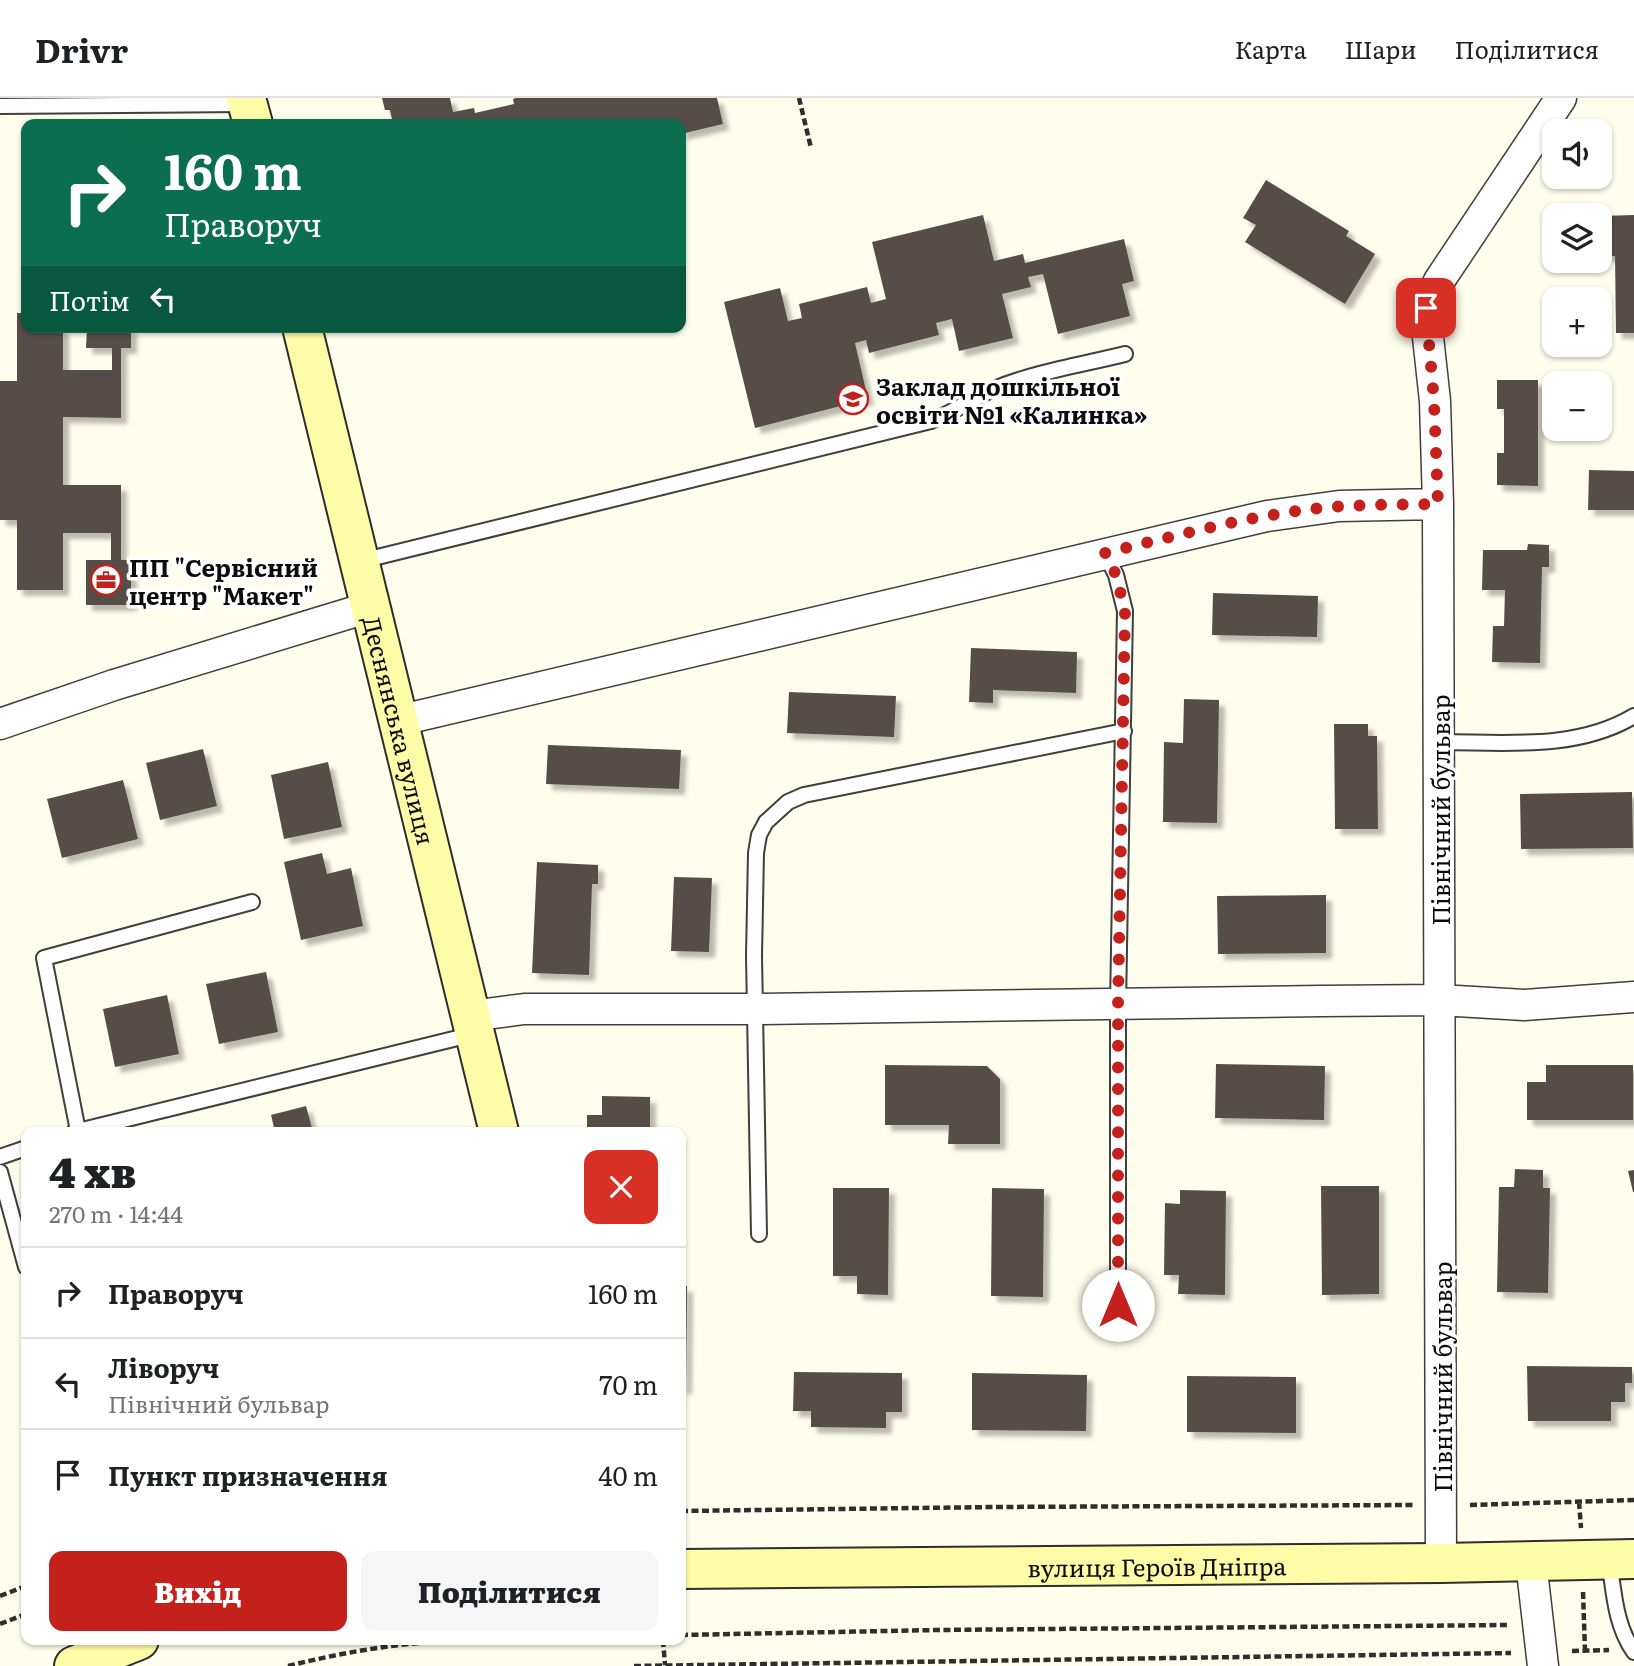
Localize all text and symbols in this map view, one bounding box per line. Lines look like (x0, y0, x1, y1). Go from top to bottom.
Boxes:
text: Drivr (35, 24, 128, 73)
text: Карта (1235, 31, 1307, 66)
text: Шари (1345, 31, 1417, 66)
text: Поділитися (1455, 31, 1599, 66)
map controls (1542, 119, 1612, 441)
button: sound (1542, 119, 1612, 189)
text: 160 m (164, 132, 302, 205)
icon: right (49, 147, 140, 238)
text: Праворуч (164, 199, 322, 247)
button: layers (1542, 203, 1612, 273)
pin (1396, 278, 1456, 338)
text: Потім (49, 280, 130, 319)
icon: left (144, 280, 182, 318)
button: + (1542, 287, 1612, 357)
icon: arrive (1407, 289, 1445, 327)
place label: Заклад дошкільної освіти №1 «Калинка» (876, 368, 1147, 431)
button: − (1542, 371, 1612, 441)
school or university icon: Заклад дошкільної освіти №1 «Калинка» (836, 382, 870, 416)
place label: ПП "Сервісний центр "Макет" (129, 549, 318, 612)
office icon: ПП "Сервісний центр "Макет" (89, 563, 123, 597)
street label: Деснянська вулиця (356, 612, 445, 848)
street label: Північний бульвар (1422, 695, 1457, 926)
text: 4 хв (49, 1139, 136, 1201)
button: close (584, 1150, 658, 1224)
text: 270 m · 14:44 (49, 1196, 183, 1230)
street label: Північний бульвар (1424, 1262, 1459, 1493)
position arrow (1081, 1268, 1155, 1342)
text: Праворуч (108, 1273, 244, 1312)
text: 160 m (588, 1273, 658, 1312)
icon: right (49, 1274, 87, 1312)
text: Ліворуч (108, 1347, 219, 1386)
text: 70 m (599, 1364, 658, 1403)
icon: left (49, 1365, 87, 1403)
text: Північний бульвар (108, 1386, 329, 1420)
text: Пункт призначення (108, 1455, 388, 1494)
text: 40 m (598, 1455, 658, 1494)
icon: arrive (49, 1456, 87, 1494)
street label: вулиця Героїв Дніпра (1027, 1547, 1287, 1584)
button: Вихід (49, 1551, 347, 1631)
button: Поділитися (361, 1551, 658, 1631)

